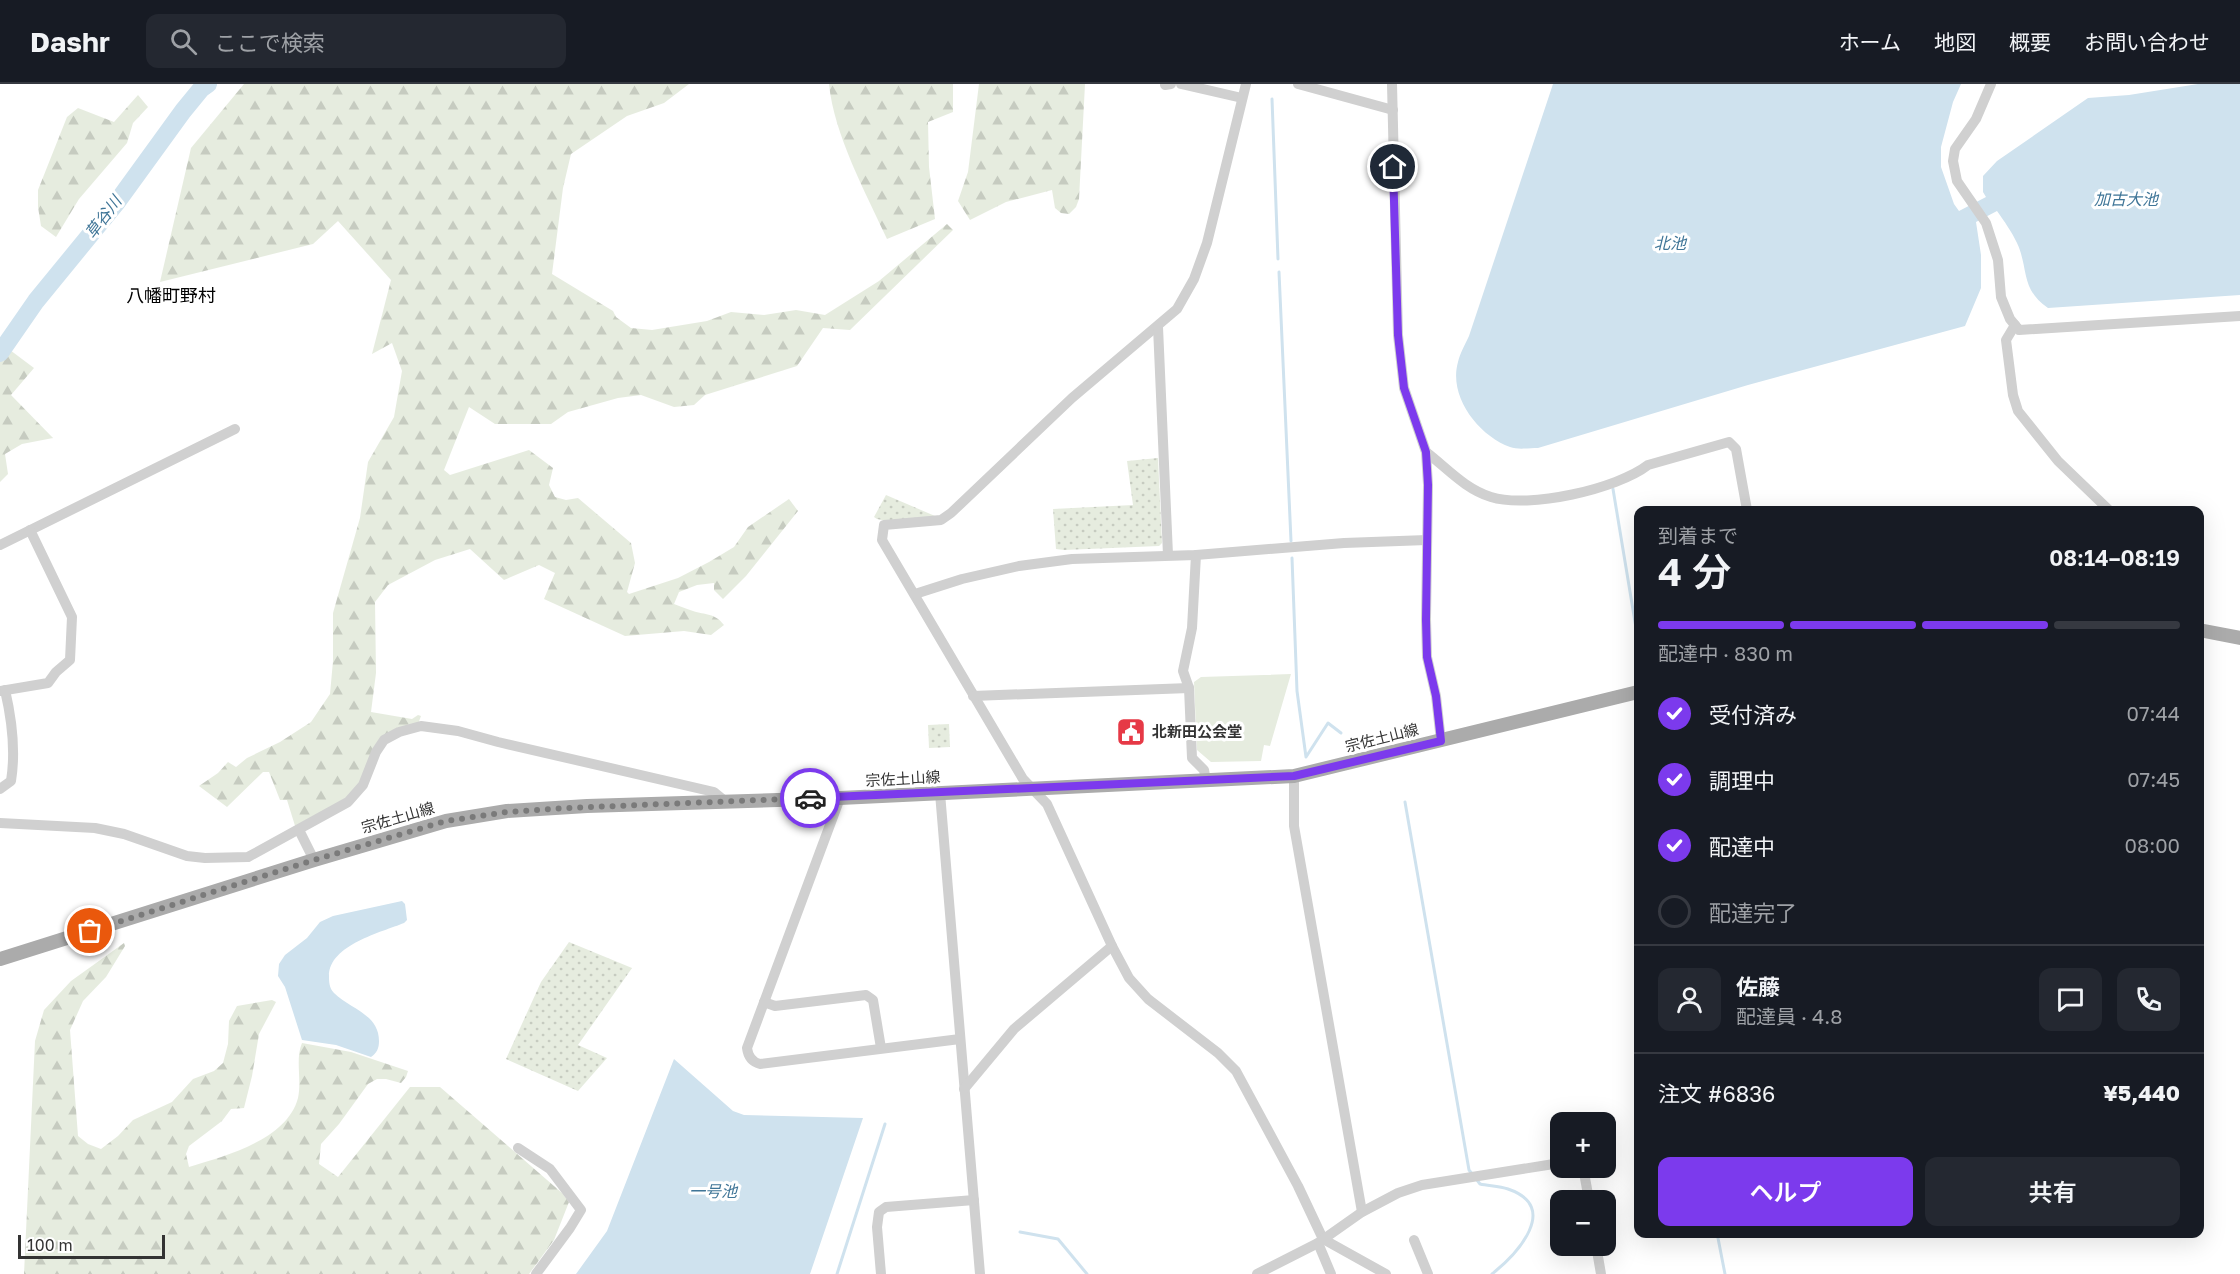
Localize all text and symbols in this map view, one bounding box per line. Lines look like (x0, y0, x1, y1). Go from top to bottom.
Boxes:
search box (146, 14, 566, 68)
text: Dashr (30, 25, 110, 58)
icon: search (167, 25, 200, 58)
text: ここで検索 (215, 29, 325, 56)
text: ホーム (1839, 29, 1901, 55)
text: 地図 (1934, 29, 1976, 55)
text: 概要 (2009, 29, 2051, 55)
text: お問い合わせ (2084, 29, 2210, 55)
pin (1367, 141, 1418, 192)
icon: home (1376, 150, 1409, 183)
water label: 加古大池 (2094, 189, 2160, 209)
water label: 草谷川 (81, 190, 127, 242)
water label: 北池 (1654, 233, 1688, 253)
district label: 八幡町野村 (126, 284, 216, 306)
text: 到着まで (1658, 523, 1738, 547)
text: 08:14–08:19 (2049, 544, 2180, 571)
text: 4 分 (1658, 548, 1731, 595)
text: 配達中 · 830 m (1658, 641, 1793, 665)
icon: check (1658, 697, 1691, 730)
text: 受付済み (1709, 701, 1797, 728)
text: 07:44 (2127, 701, 2180, 725)
public building icon: 北新田公会堂 (1115, 716, 1147, 748)
street label: 宗佐土山線 (1343, 719, 1420, 755)
place label: 北新田公会堂 (1152, 722, 1242, 740)
icon: check (1658, 763, 1691, 796)
street label: 宗佐土山線 (865, 767, 941, 789)
text: 調理中 (1709, 767, 1775, 794)
text: 07:45 (2127, 767, 2180, 791)
courier (780, 768, 840, 828)
icon: car (794, 782, 827, 815)
street label: 宗佐土山線 (359, 798, 436, 836)
icon: check (1658, 829, 1691, 862)
text: 配達中 (1709, 833, 1775, 860)
text: 08:00 (2125, 833, 2180, 857)
text: 配達完了 (1709, 899, 1797, 926)
pin (64, 905, 115, 956)
icon: bag (73, 914, 106, 947)
button: person (1658, 968, 1721, 1031)
button: chat (2039, 968, 2102, 1031)
button: phone (2117, 968, 2180, 1031)
text: 佐藤 (1736, 973, 1780, 1000)
text: 配達員 · 4.8 (1736, 1004, 1842, 1028)
text: ¥5,440 (2103, 1079, 2180, 1106)
text: 注文 #6836 (1658, 1080, 1775, 1107)
map controls (1550, 1112, 1616, 1256)
button: + (1550, 1112, 1616, 1178)
button: ヘルプ (1658, 1157, 1913, 1226)
button: 共有 (1925, 1157, 2180, 1226)
water label: 一号池 (689, 1181, 739, 1201)
button: − (1550, 1190, 1616, 1256)
scale bar (18, 1232, 165, 1260)
text: 100 m (27, 1235, 73, 1255)

